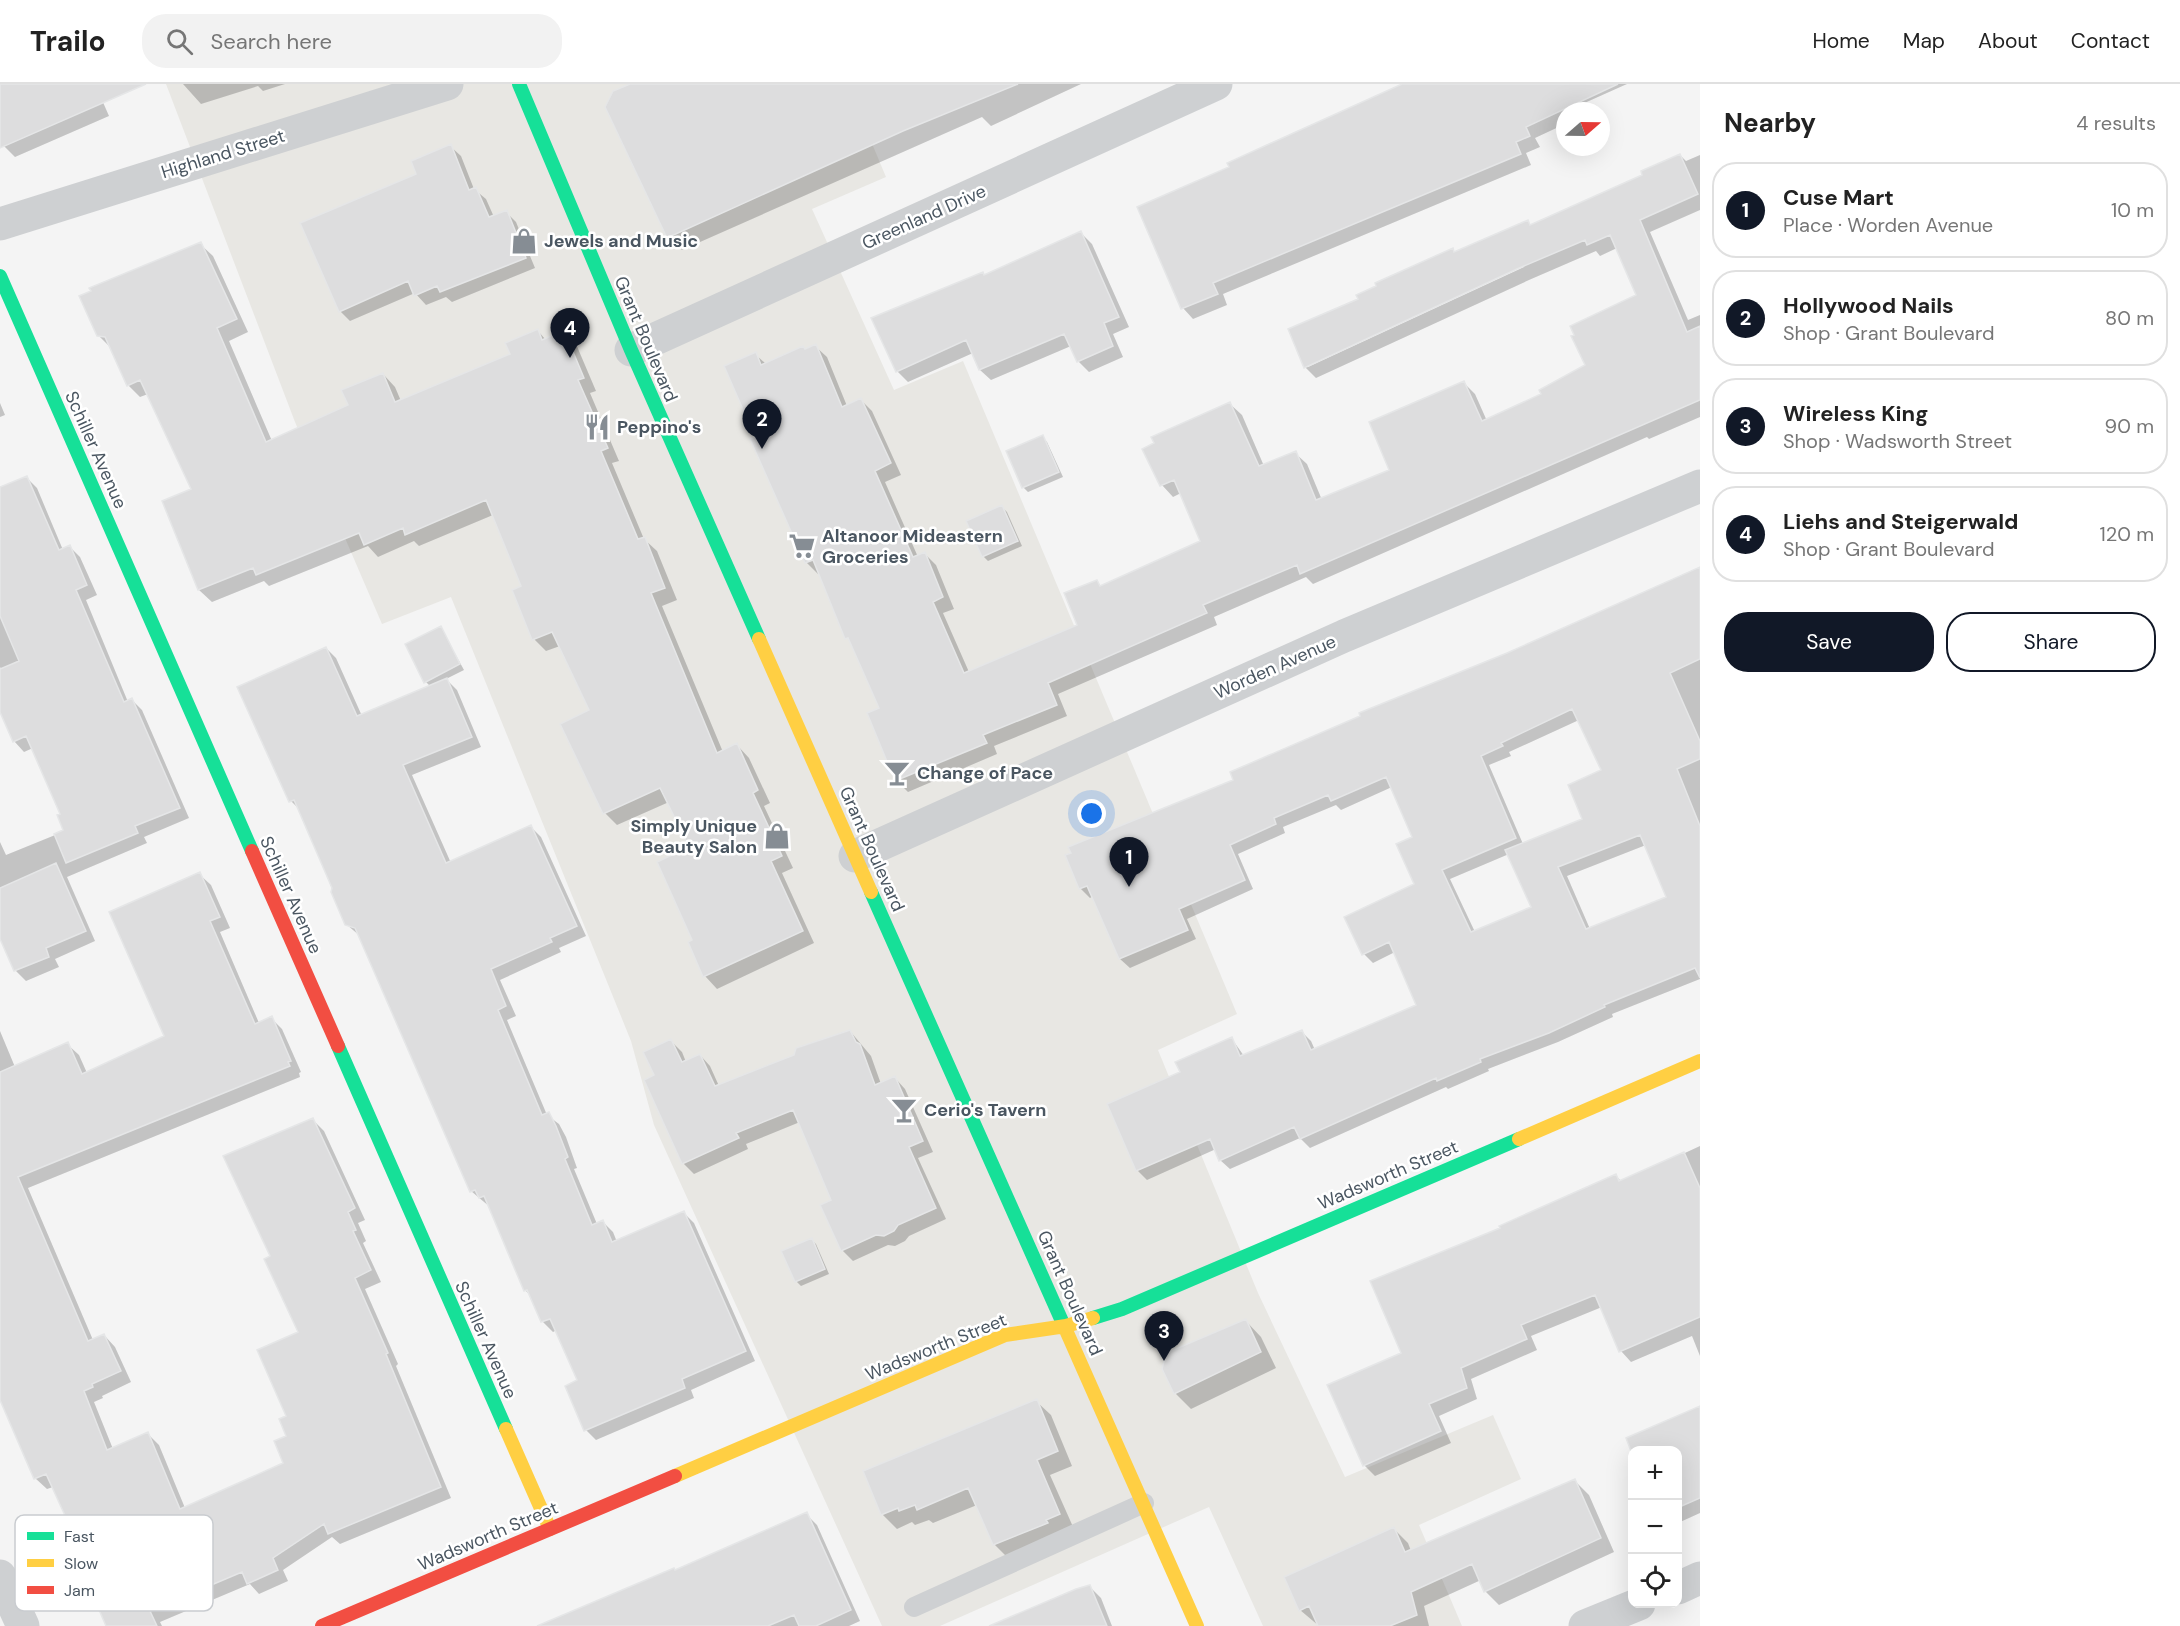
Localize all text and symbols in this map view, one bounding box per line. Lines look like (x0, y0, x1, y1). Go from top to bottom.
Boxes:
search box (142, 14, 562, 68)
text: Trailo (30, 23, 106, 60)
icon: search (163, 25, 196, 58)
text: Search here (211, 27, 332, 56)
text: Home (1812, 27, 1870, 55)
text: Map (1903, 27, 1945, 55)
text: About (1978, 27, 2038, 55)
text: Contact (2071, 27, 2150, 55)
north arrow (1556, 102, 1610, 156)
text: Nearby (1724, 106, 1816, 140)
text: 4 results (2076, 110, 2156, 136)
street label: Highland Street (158, 124, 288, 184)
street label: Greenland Drive (858, 179, 990, 255)
text: Cuse Mart (1783, 183, 1894, 212)
text: 1 (1742, 197, 1749, 223)
text: 10 m (2111, 197, 2154, 223)
text: Place · Worden Avenue (1783, 212, 1993, 238)
shop icon: Jewels and Music (509, 226, 539, 256)
place label: Jewels and Music (544, 229, 698, 253)
street label: Grant Boulevard (609, 272, 683, 406)
text: Hollywood Nails (1783, 291, 1954, 320)
text: 2 (1740, 305, 1751, 331)
text: 80 m (2105, 305, 2154, 331)
pin: 4 (550, 308, 590, 358)
text: Shop · Grant Boulevard (1783, 320, 1994, 346)
street label: Schiller Avenue (59, 387, 133, 513)
text: Wireless King (1783, 399, 1928, 428)
pin: 2 (742, 400, 782, 449)
restaurant icon: Peppino's (582, 412, 612, 442)
text: 3 (1739, 413, 1752, 439)
text: 90 m (2105, 413, 2154, 439)
place label: Peppino's (617, 415, 701, 439)
text: Shop · Wadsworth Street (1783, 428, 2012, 454)
text: Liehs and Steigerwald (1783, 507, 2018, 536)
text: 4 (1739, 521, 1752, 547)
text: 120 m (2100, 521, 2154, 547)
place label: Altanoor Mideastern Groceries (822, 524, 1003, 569)
supermarket icon: Altanoor Mideastern Groceries (787, 531, 817, 561)
text: Shop · Grant Boulevard (1783, 536, 1994, 562)
button: Save (1724, 612, 1934, 672)
button: Share (1946, 612, 2156, 672)
street label: Worden Avenue (1210, 629, 1340, 705)
bar icon: Change of Pace (882, 758, 912, 788)
place label: Change of Pace (917, 761, 1053, 785)
street label: Grant Boulevard (834, 783, 910, 915)
your location (1077, 799, 1106, 828)
place label: Simply Unique Beauty Salon (630, 814, 757, 859)
shop icon: Simply Unique Beauty Salon (762, 821, 792, 851)
street label: Schiller Avenue (254, 832, 328, 958)
pin: 1 (1110, 838, 1148, 887)
bar icon: Cerio's Tavern (889, 1095, 919, 1125)
place label: Cerio's Tavern (924, 1098, 1046, 1122)
street label: Wadsworth Street (1314, 1135, 1462, 1215)
street label: Grant Boulevard (1032, 1227, 1108, 1359)
street label: Schiller Avenue (449, 1277, 523, 1403)
street label: Wadsworth Street (862, 1308, 1010, 1386)
pin: 3 (1144, 1312, 1184, 1361)
map controls (1628, 1446, 1682, 1608)
button: + (1628, 1446, 1682, 1500)
street label: Wadsworth Street (414, 1496, 562, 1576)
button: − (1628, 1500, 1682, 1554)
legend (15, 1515, 213, 1611)
text: Fast (64, 1526, 95, 1547)
text: Slow (64, 1553, 98, 1574)
button: locate (1628, 1554, 1682, 1608)
text: Jam (64, 1580, 95, 1601)

